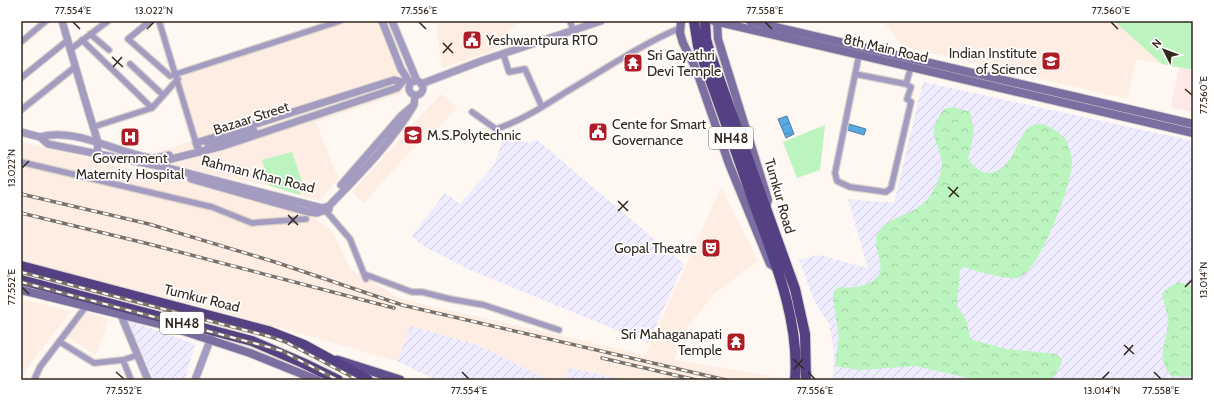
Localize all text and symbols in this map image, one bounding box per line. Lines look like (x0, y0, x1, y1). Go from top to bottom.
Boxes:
text: 77.554°E (55, 4, 92, 17)
text: 13.022°N (135, 4, 173, 17)
text: 77.556°E (401, 4, 438, 17)
text: 77.558°E (746, 4, 784, 17)
text: 77.560°E (1092, 4, 1131, 17)
public building icon: Yeshwantpura RTO (461, 29, 483, 51)
street label: 8th Main Road (842, 30, 930, 66)
north arrow (1144, 30, 1184, 70)
place label: Yeshwantpura RTO (485, 31, 598, 49)
text: N (1149, 36, 1164, 51)
place label: Indian Institute of Science (949, 44, 1037, 78)
place label: Sri Gayathri Devi Temple (647, 46, 721, 80)
school or university icon: Indian Institute of Science (1040, 50, 1062, 72)
temple icon: Sri Gayathri Devi Temple (622, 52, 644, 74)
text: 77.560°E (1197, 75, 1210, 114)
street label: Bazaar Street (211, 97, 291, 139)
place label: Cente for Smart Governance (612, 115, 707, 149)
public building icon: Cente for Smart Governance (587, 121, 609, 143)
school or university icon: M.S.Polytechnic (402, 124, 424, 146)
hospital icon: Government Maternity Hospital (119, 126, 141, 148)
place label: M.S.Polytechnic (427, 126, 521, 144)
road number: NH48 (709, 127, 753, 149)
text: 13.022°N (5, 149, 18, 187)
place label: Government Maternity Hospital (76, 149, 185, 183)
street label: Rahman Khan Road (199, 151, 317, 197)
street label: Tumkur Road (761, 156, 799, 236)
theatre icon: Gopal Theatre (700, 237, 722, 259)
place label: Gopal Theatre (614, 239, 697, 257)
text: 13.014°N (1197, 262, 1210, 298)
text: 77.552°E (5, 268, 18, 305)
street label: Tumkur Road (162, 280, 242, 316)
road number: NH48 (160, 312, 204, 334)
place label: Sri Mahaganapati Temple (621, 325, 722, 359)
temple icon: Sri Mahaganapati Temple (725, 331, 747, 353)
text: 77.552°E (106, 384, 143, 397)
text: 77.554°E (451, 384, 488, 397)
text: 77.556°E (797, 384, 834, 397)
text: 13.014°N (1084, 384, 1120, 397)
text: 77.558°E (1142, 384, 1180, 397)

